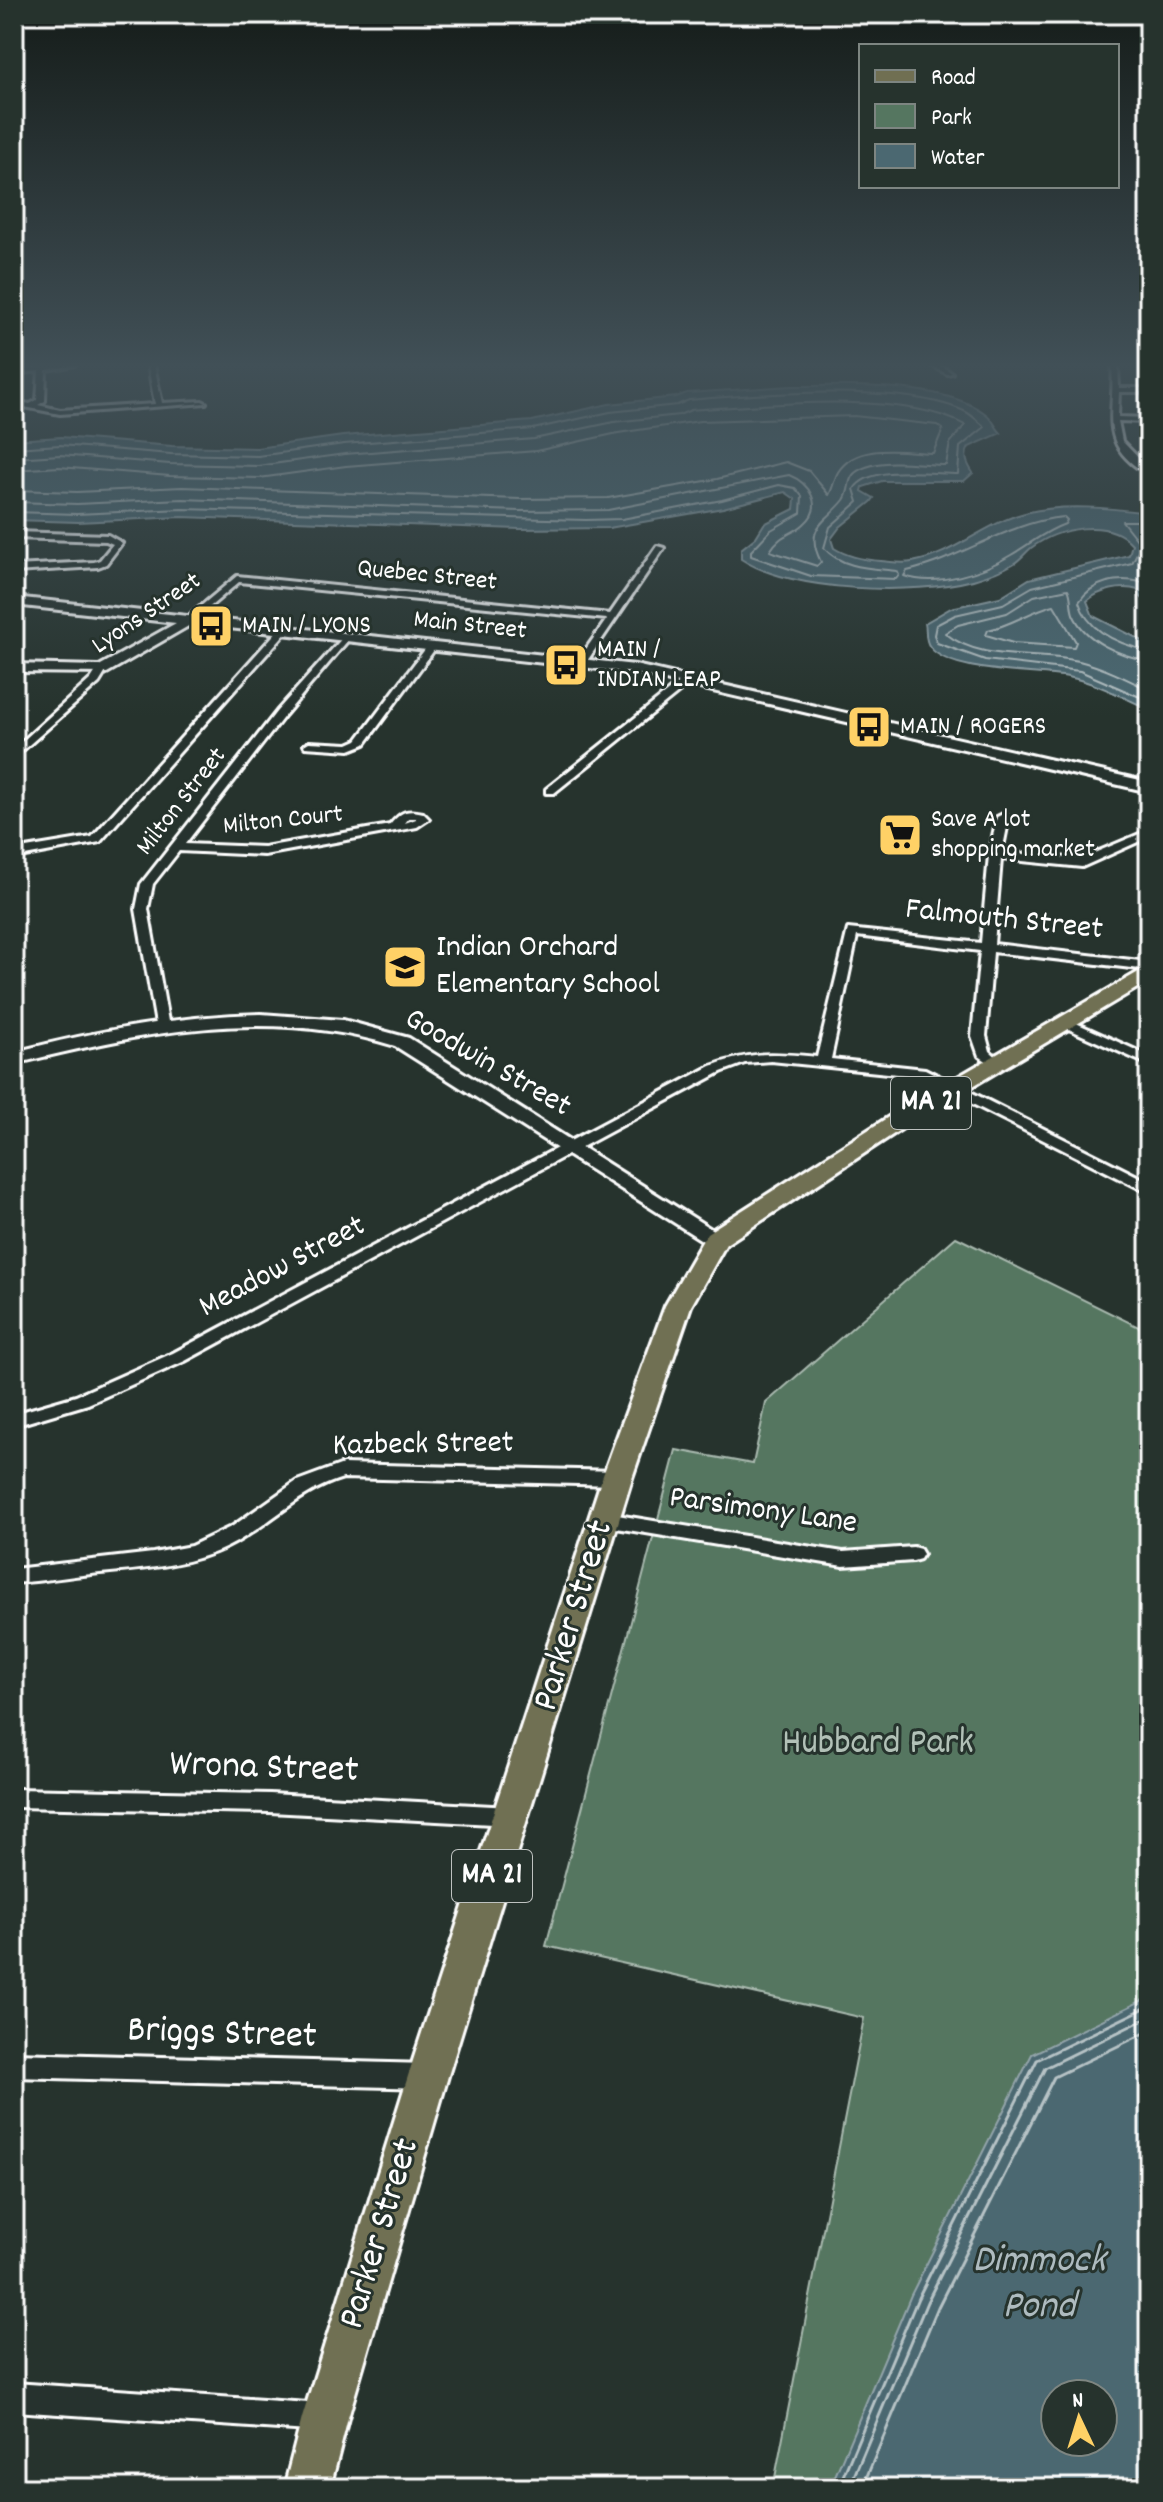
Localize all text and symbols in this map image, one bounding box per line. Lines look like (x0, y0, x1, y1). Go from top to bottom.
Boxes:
legend (859, 44, 1119, 188)
text: Road (931, 62, 976, 96)
text: Park (931, 102, 972, 136)
text: Water (931, 142, 984, 176)
street label: Quebec Street (355, 550, 499, 602)
street label: Lyons Street (85, 564, 209, 664)
bus stop icon: MAIN / LYONS (187, 602, 235, 650)
street label: Main Street (412, 602, 529, 650)
place label: MAIN / LYONS (242, 608, 371, 645)
place label: MAIN / INDIAN LEAP (597, 632, 721, 699)
bus stop icon: MAIN / INDIAN LEAP (542, 641, 590, 689)
bus stop icon: MAIN / ROGERS (845, 703, 893, 751)
place label: MAIN / ROGERS (900, 709, 1046, 746)
street label: Milton Street (128, 740, 236, 864)
street label: Milton Court (221, 796, 345, 846)
place label: Save A lot shopping market (931, 802, 1095, 869)
supermarket icon: Save A lot shopping market (876, 811, 924, 859)
street label: Falmouth Street (903, 888, 1105, 954)
place label: Indian Orchard Elementary School (436, 926, 660, 1009)
school or university icon: Indian Orchard Elementary School (381, 943, 429, 991)
street label: Goodwin Street (395, 998, 579, 1131)
road number: MA 21 (891, 1077, 971, 1129)
street label: Meadow Street (192, 1205, 375, 1331)
street label: Kazbeck Street (332, 1421, 514, 1471)
street label: Parsimony Lane (666, 1476, 860, 1548)
street label: Parker Street (520, 1514, 630, 1718)
park label: Hubbard Park (782, 1717, 974, 1772)
street label: Wrona Street (168, 1738, 360, 1800)
road number: MA 21 (452, 1850, 532, 1902)
street label: Briggs Street (126, 2004, 318, 2066)
street label: Parker Street (326, 2132, 436, 2336)
water label: Dimmock Pond (972, 2234, 1109, 2337)
north arrow (1039, 2378, 1119, 2458)
text: N (1071, 2386, 1084, 2417)

